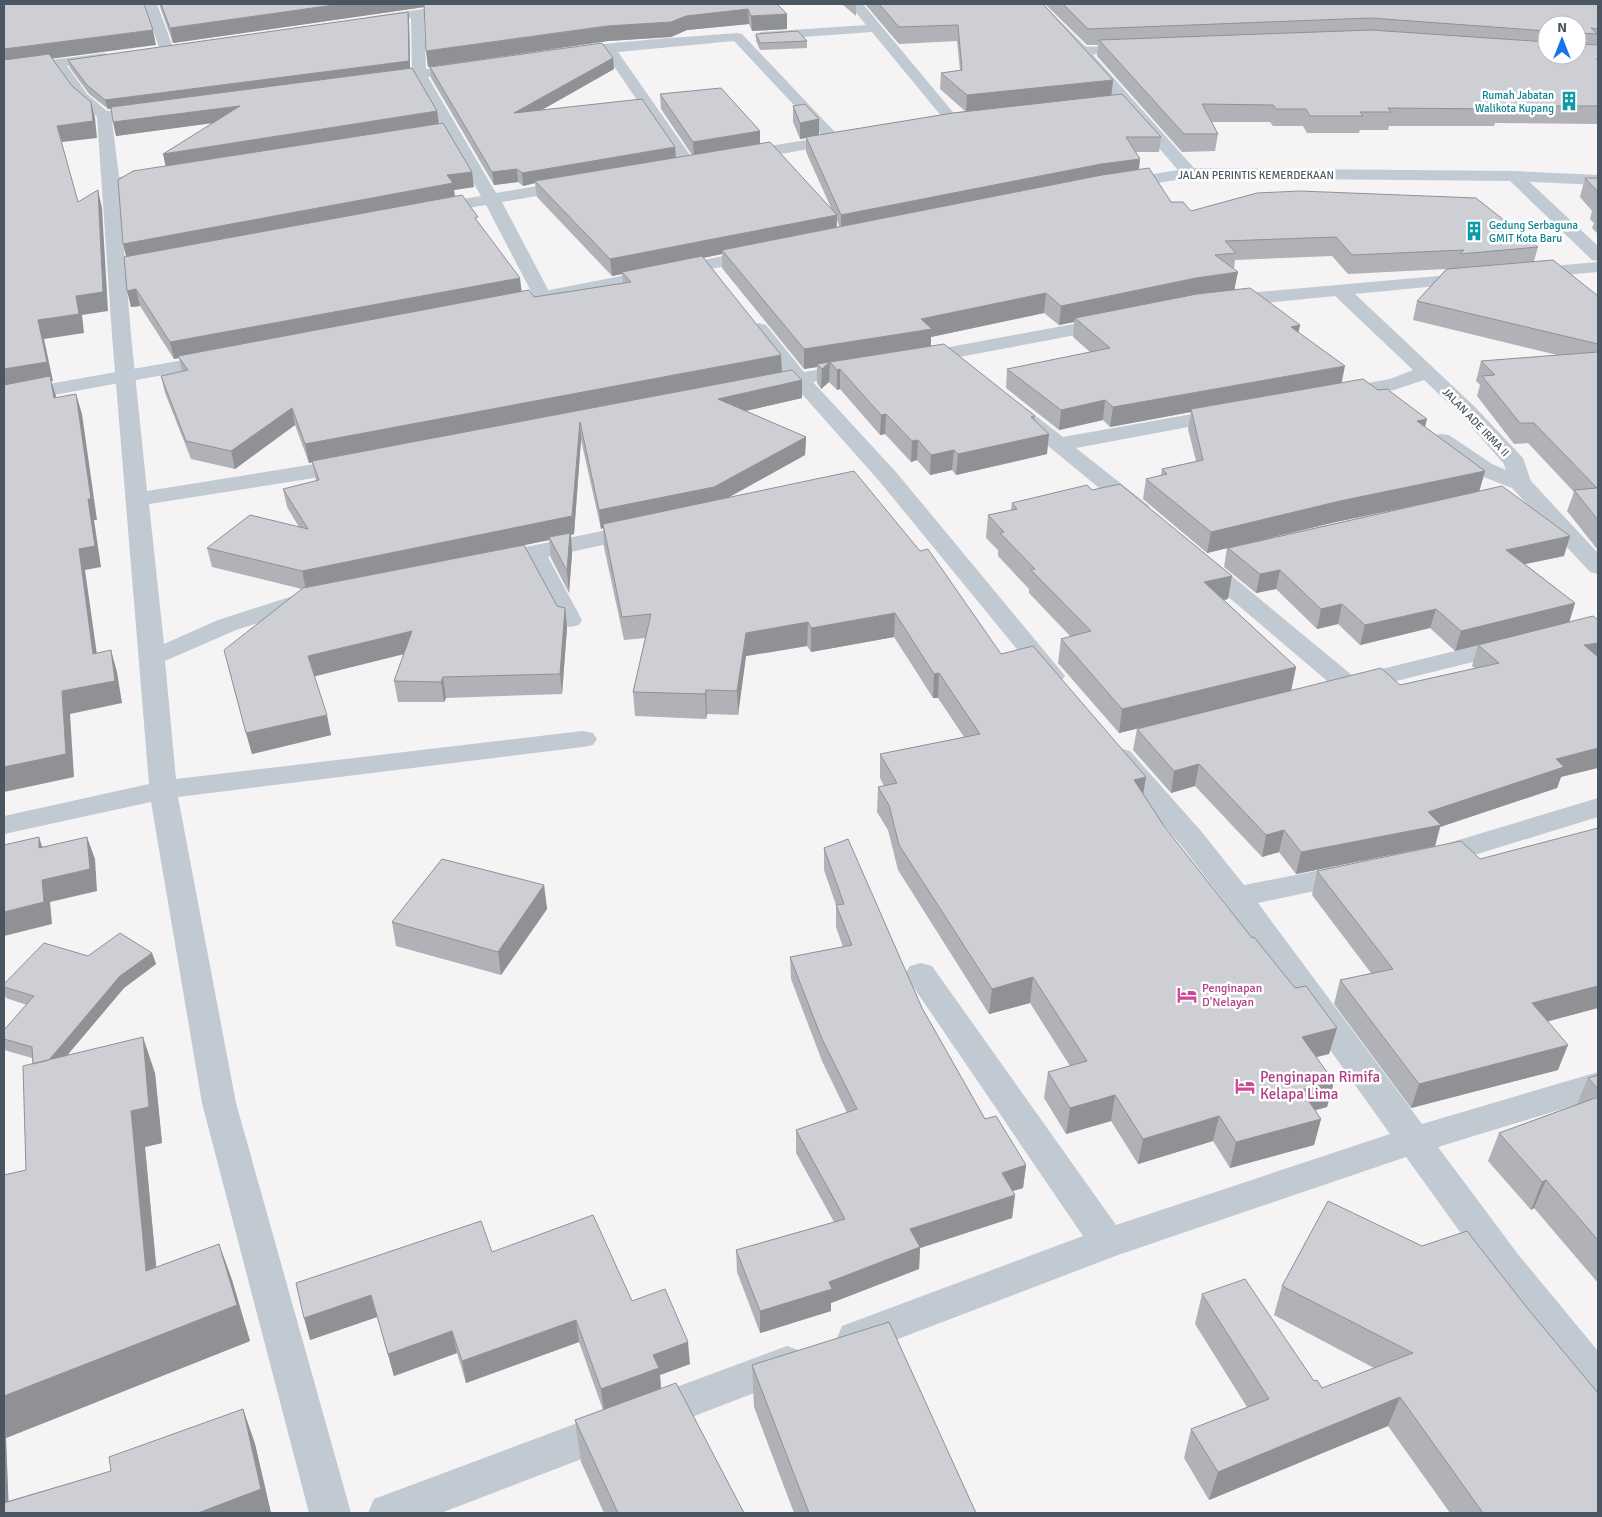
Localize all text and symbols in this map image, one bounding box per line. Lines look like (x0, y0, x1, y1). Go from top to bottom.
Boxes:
north arrow (1537, 15, 1587, 65)
text: N (1557, 19, 1567, 36)
place label: Rumah Jabatan Walikota Kupang (1475, 89, 1554, 115)
building icon: Rumah Jabatan Walikota Kupang (1558, 90, 1580, 112)
street label: JALAN PERINTIS KEMERDEKAAN (1178, 169, 1334, 182)
place label: Gedung Serbaguna GMIT Kota Baru (1489, 219, 1578, 245)
building icon: Gedung Serbaguna GMIT Kota Baru (1463, 220, 1485, 242)
street label: JALAN ADE IRMA II (1440, 385, 1512, 459)
place label: Penginapan D'Nelayan (1202, 981, 1262, 1010)
hotel icon: Penginapan D'Nelayan (1176, 984, 1198, 1006)
place label: Penginapan Rimifa Kelapa Lima (1260, 1068, 1380, 1103)
hotel icon: Penginapan Rimifa Kelapa Lima (1234, 1075, 1256, 1097)

